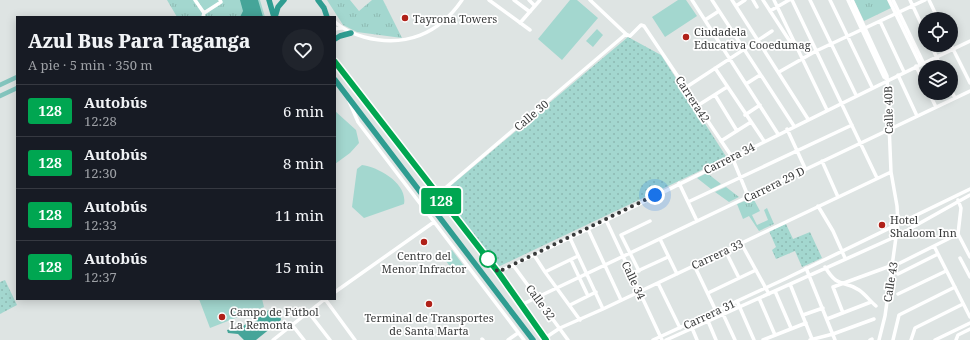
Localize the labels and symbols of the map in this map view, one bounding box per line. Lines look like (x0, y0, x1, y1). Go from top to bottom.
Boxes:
place label: Tayrona Towers (413, 11, 497, 26)
marker: Tayrona Towers (400, 13, 410, 23)
place label: Ciudadela Educativa Cooedumag (694, 24, 811, 52)
marker: Ciudadela Educativa Cooedumag (681, 32, 691, 42)
street label: Carrera42 (672, 73, 714, 125)
street label: Calle 40B (880, 86, 896, 134)
street label: Calle 30 (511, 96, 551, 134)
street label: Carrera 34 (701, 139, 757, 177)
street label: Carrera 29 D (741, 163, 807, 205)
your location (645, 185, 665, 205)
line badge: 128 (418, 188, 464, 214)
place label: Hotel Shaloom Inn (890, 212, 957, 240)
marker: Hotel Shaloom Inn (877, 220, 887, 230)
street label: Carrera 33 (689, 235, 745, 273)
marker: Centro del Menor Infractor (419, 237, 429, 247)
place label: Centro del Menor Infractor (382, 248, 467, 276)
unlabelled marker (479, 250, 497, 268)
street label: Calle 34 (619, 258, 649, 302)
street label: Calle 43 (879, 261, 901, 303)
street label: Calle 32 (523, 281, 559, 323)
street label: Carrera 31 (681, 295, 737, 333)
marker: Terminal de Transportes de Santa Marta (424, 299, 434, 309)
place label: Campo de Fútbol La Remonta (230, 304, 319, 332)
place label: Terminal de Transportes de Santa Marta (364, 310, 494, 338)
marker: Campo de Fútbol La Remonta (217, 312, 227, 322)

